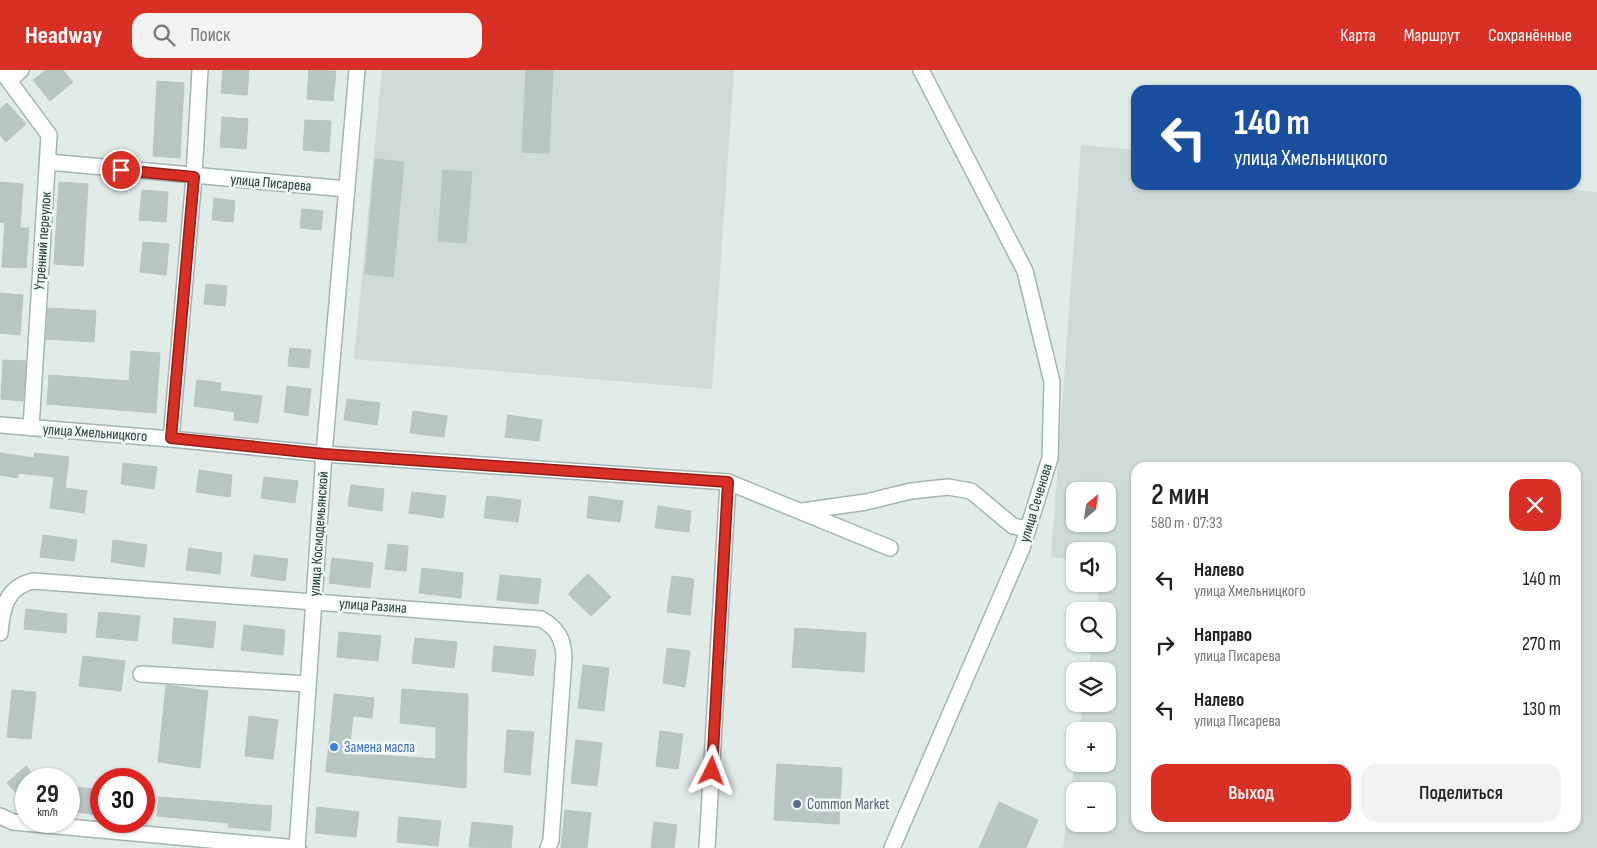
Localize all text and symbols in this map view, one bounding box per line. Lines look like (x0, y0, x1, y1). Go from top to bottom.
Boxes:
search box (132, 13, 482, 58)
text: Headway (25, 21, 102, 50)
icon: search (150, 21, 178, 49)
text: Поиск (190, 24, 230, 47)
text: Карта (1340, 25, 1376, 46)
text: Маршрут (1404, 25, 1460, 46)
text: Сохранённые (1488, 25, 1572, 46)
text: 140 m (1234, 102, 1310, 145)
icon: left (1151, 105, 1216, 170)
text: улица Хмельницкого (1234, 145, 1388, 172)
pin (100, 149, 142, 191)
icon: arrive (107, 156, 135, 184)
street label: улица Писарева (230, 170, 313, 196)
street label: Утренний переулок (30, 191, 56, 291)
street label: улица Хмельницкого (42, 420, 148, 446)
street label: улица Сеченова (1015, 461, 1057, 545)
street label: улица Космодемьянской (305, 471, 333, 597)
text: 2 мин (1151, 477, 1209, 513)
button: close (1509, 479, 1561, 531)
north arrow (1066, 482, 1116, 532)
map controls (1066, 482, 1116, 832)
text: 580 m · 07:33 (1151, 514, 1223, 533)
button: sound (1066, 542, 1116, 592)
text: Налево (1194, 559, 1244, 582)
icon: left (1151, 566, 1179, 594)
text: 140 m (1523, 568, 1561, 591)
text: улица Хмельницкого (1194, 582, 1306, 601)
street label: улица Разина (338, 594, 408, 618)
button: search (1066, 602, 1116, 652)
text: Направо (1194, 624, 1252, 647)
icon: right (1151, 631, 1179, 659)
text: 270 m (1522, 633, 1561, 656)
text: улица Писарева (1194, 647, 1281, 666)
button: layers (1066, 662, 1116, 712)
text: Налево (1194, 689, 1244, 712)
icon: left (1151, 696, 1179, 724)
text: 130 m (1523, 698, 1561, 721)
text: улица Писарева (1194, 712, 1281, 731)
button: + (1066, 722, 1116, 772)
place label: Замена масла (344, 738, 415, 757)
marker: Замена масла (328, 741, 340, 753)
position arrow (685, 744, 737, 796)
button: Выход (1151, 764, 1351, 822)
button: Поделиться (1361, 764, 1561, 822)
speed limit sign: 30 (90, 768, 155, 833)
text: 29 (36, 779, 59, 810)
button: − (1066, 782, 1116, 832)
place label: Common Market (807, 795, 890, 814)
marker: Common Market (791, 798, 803, 810)
text: km/h (37, 805, 58, 820)

